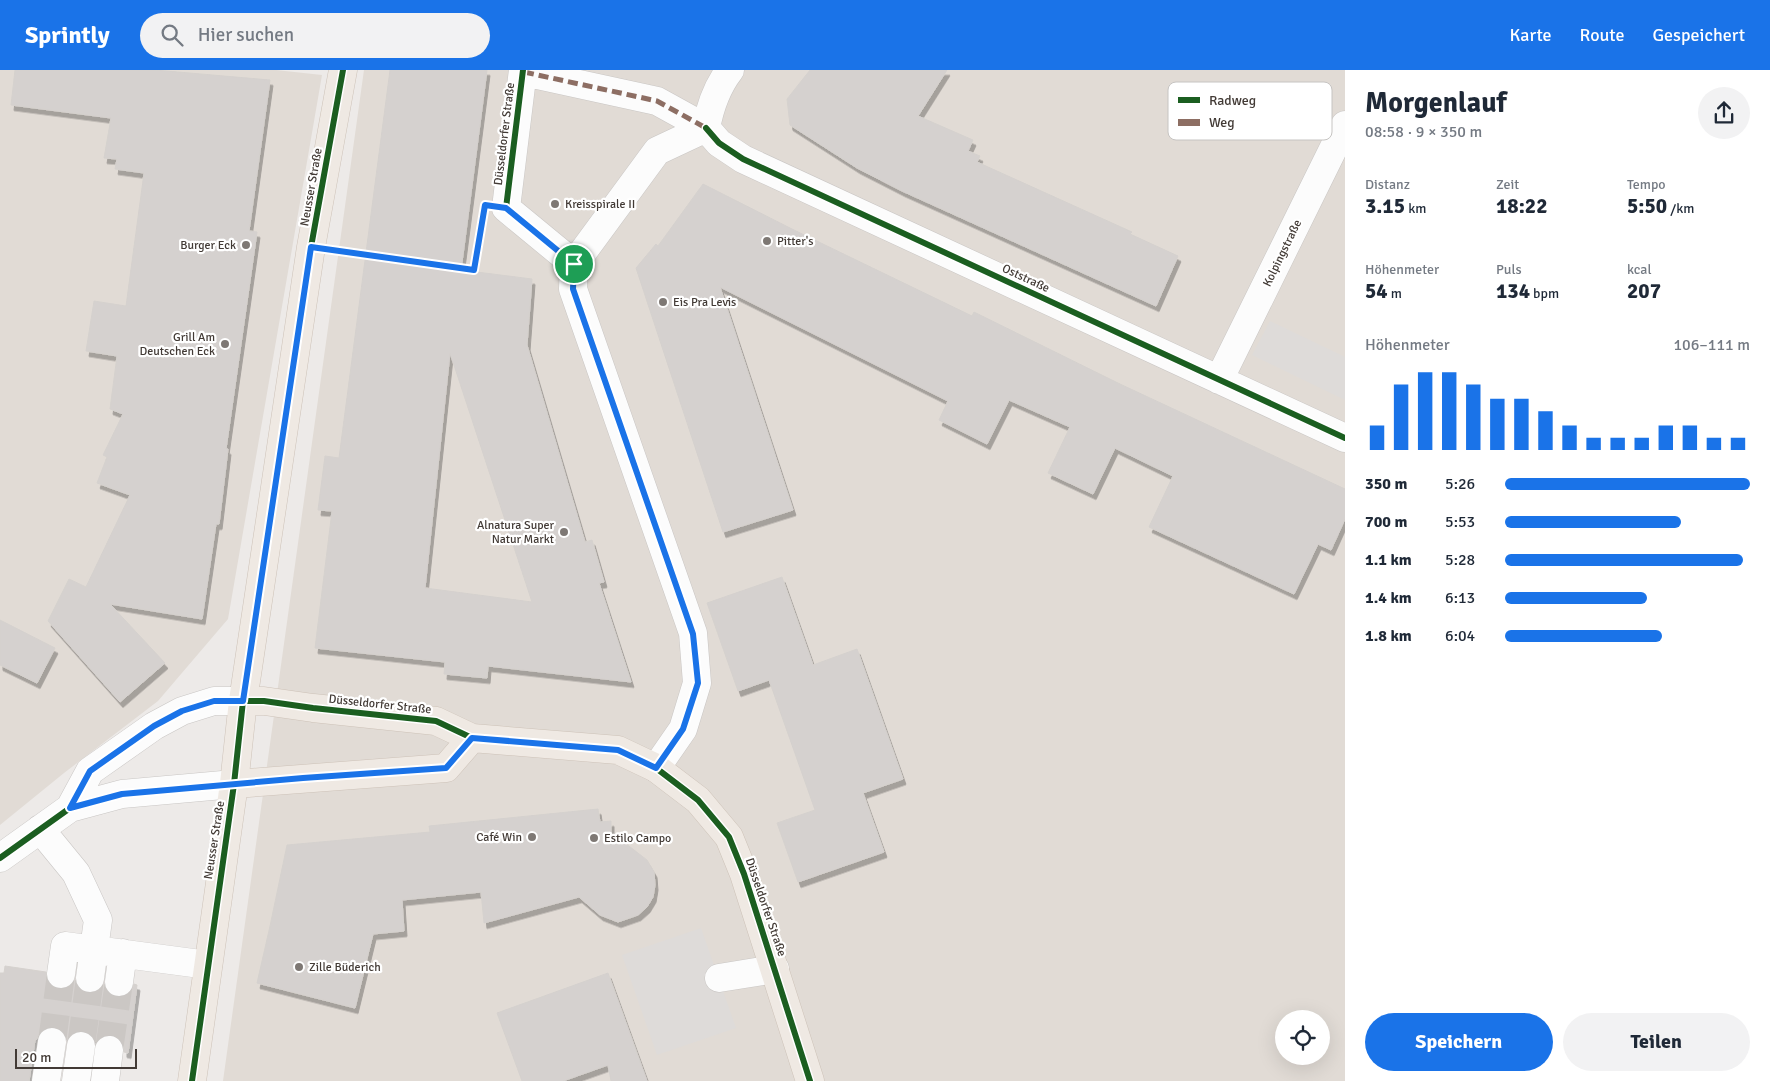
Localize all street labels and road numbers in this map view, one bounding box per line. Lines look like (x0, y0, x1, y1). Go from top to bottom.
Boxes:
street label: Düsseldorfer Straße (491, 82, 518, 186)
street label: Neusser Straße (297, 147, 326, 227)
street label: Kolpingstraße (1260, 217, 1305, 289)
street label: Oststraße (1000, 261, 1052, 296)
street label: Düsseldorfer Straße (328, 692, 432, 717)
street label: Neusser Straße (201, 800, 228, 880)
street label: Düsseldorfer Straße (742, 856, 789, 959)

